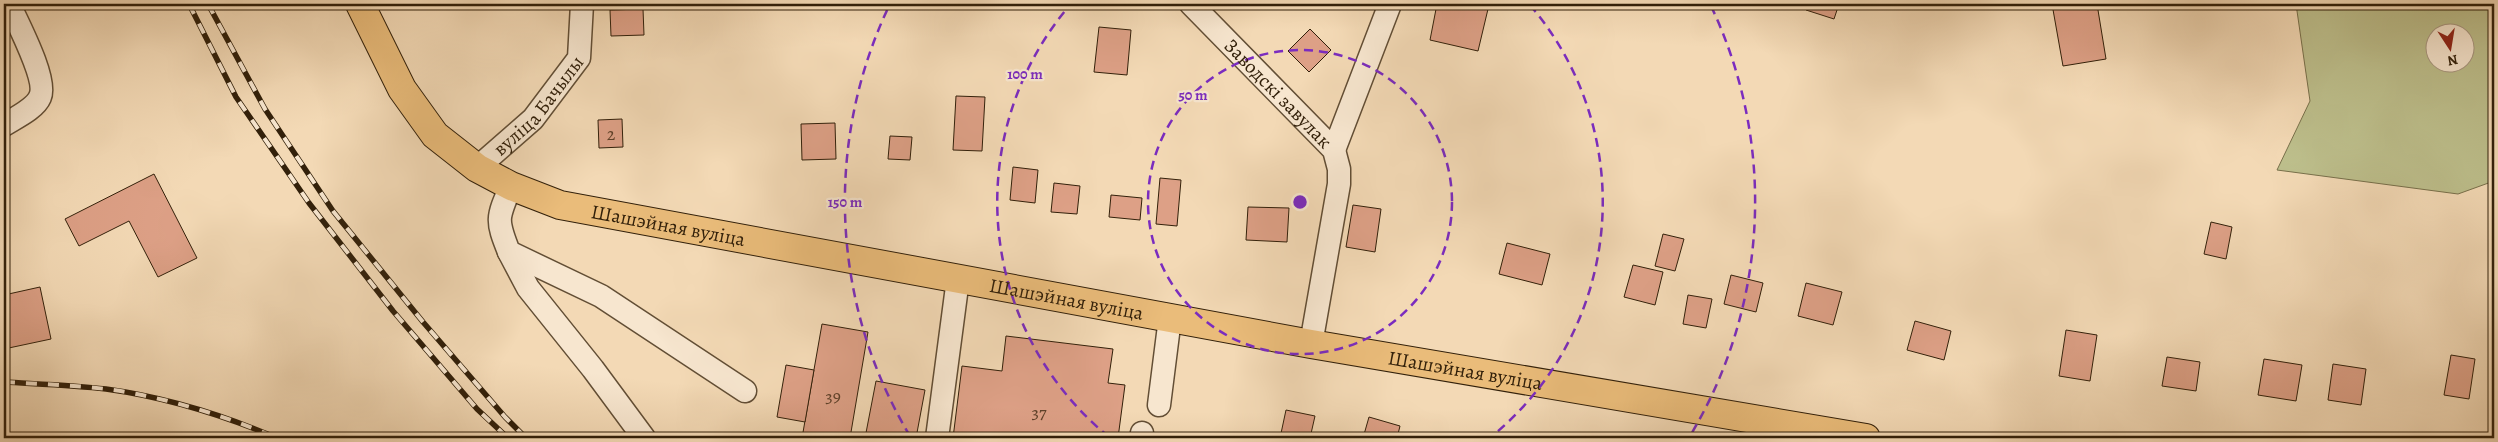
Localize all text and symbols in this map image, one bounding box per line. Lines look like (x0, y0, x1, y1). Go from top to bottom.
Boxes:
north arrow (2426, 22, 2476, 72)
street label: Заводскі завулак (1218, 32, 1338, 154)
street label: вуліца Бачылы (487, 50, 590, 162)
text: N (2446, 50, 2460, 71)
text: 100 m (1007, 64, 1043, 84)
text: 50 m (1178, 85, 1208, 105)
house number: 2 (607, 122, 616, 146)
text: 150 m (828, 192, 863, 212)
centre of rings (1291, 193, 1309, 211)
street label: Шашэйная вуліца (589, 198, 748, 253)
street label: Шашэйная вуліца (987, 271, 1147, 326)
street label: Шашэйная вуліца (1386, 344, 1545, 397)
house number: 39 (825, 384, 841, 408)
house number: 37 (1031, 400, 1047, 424)

